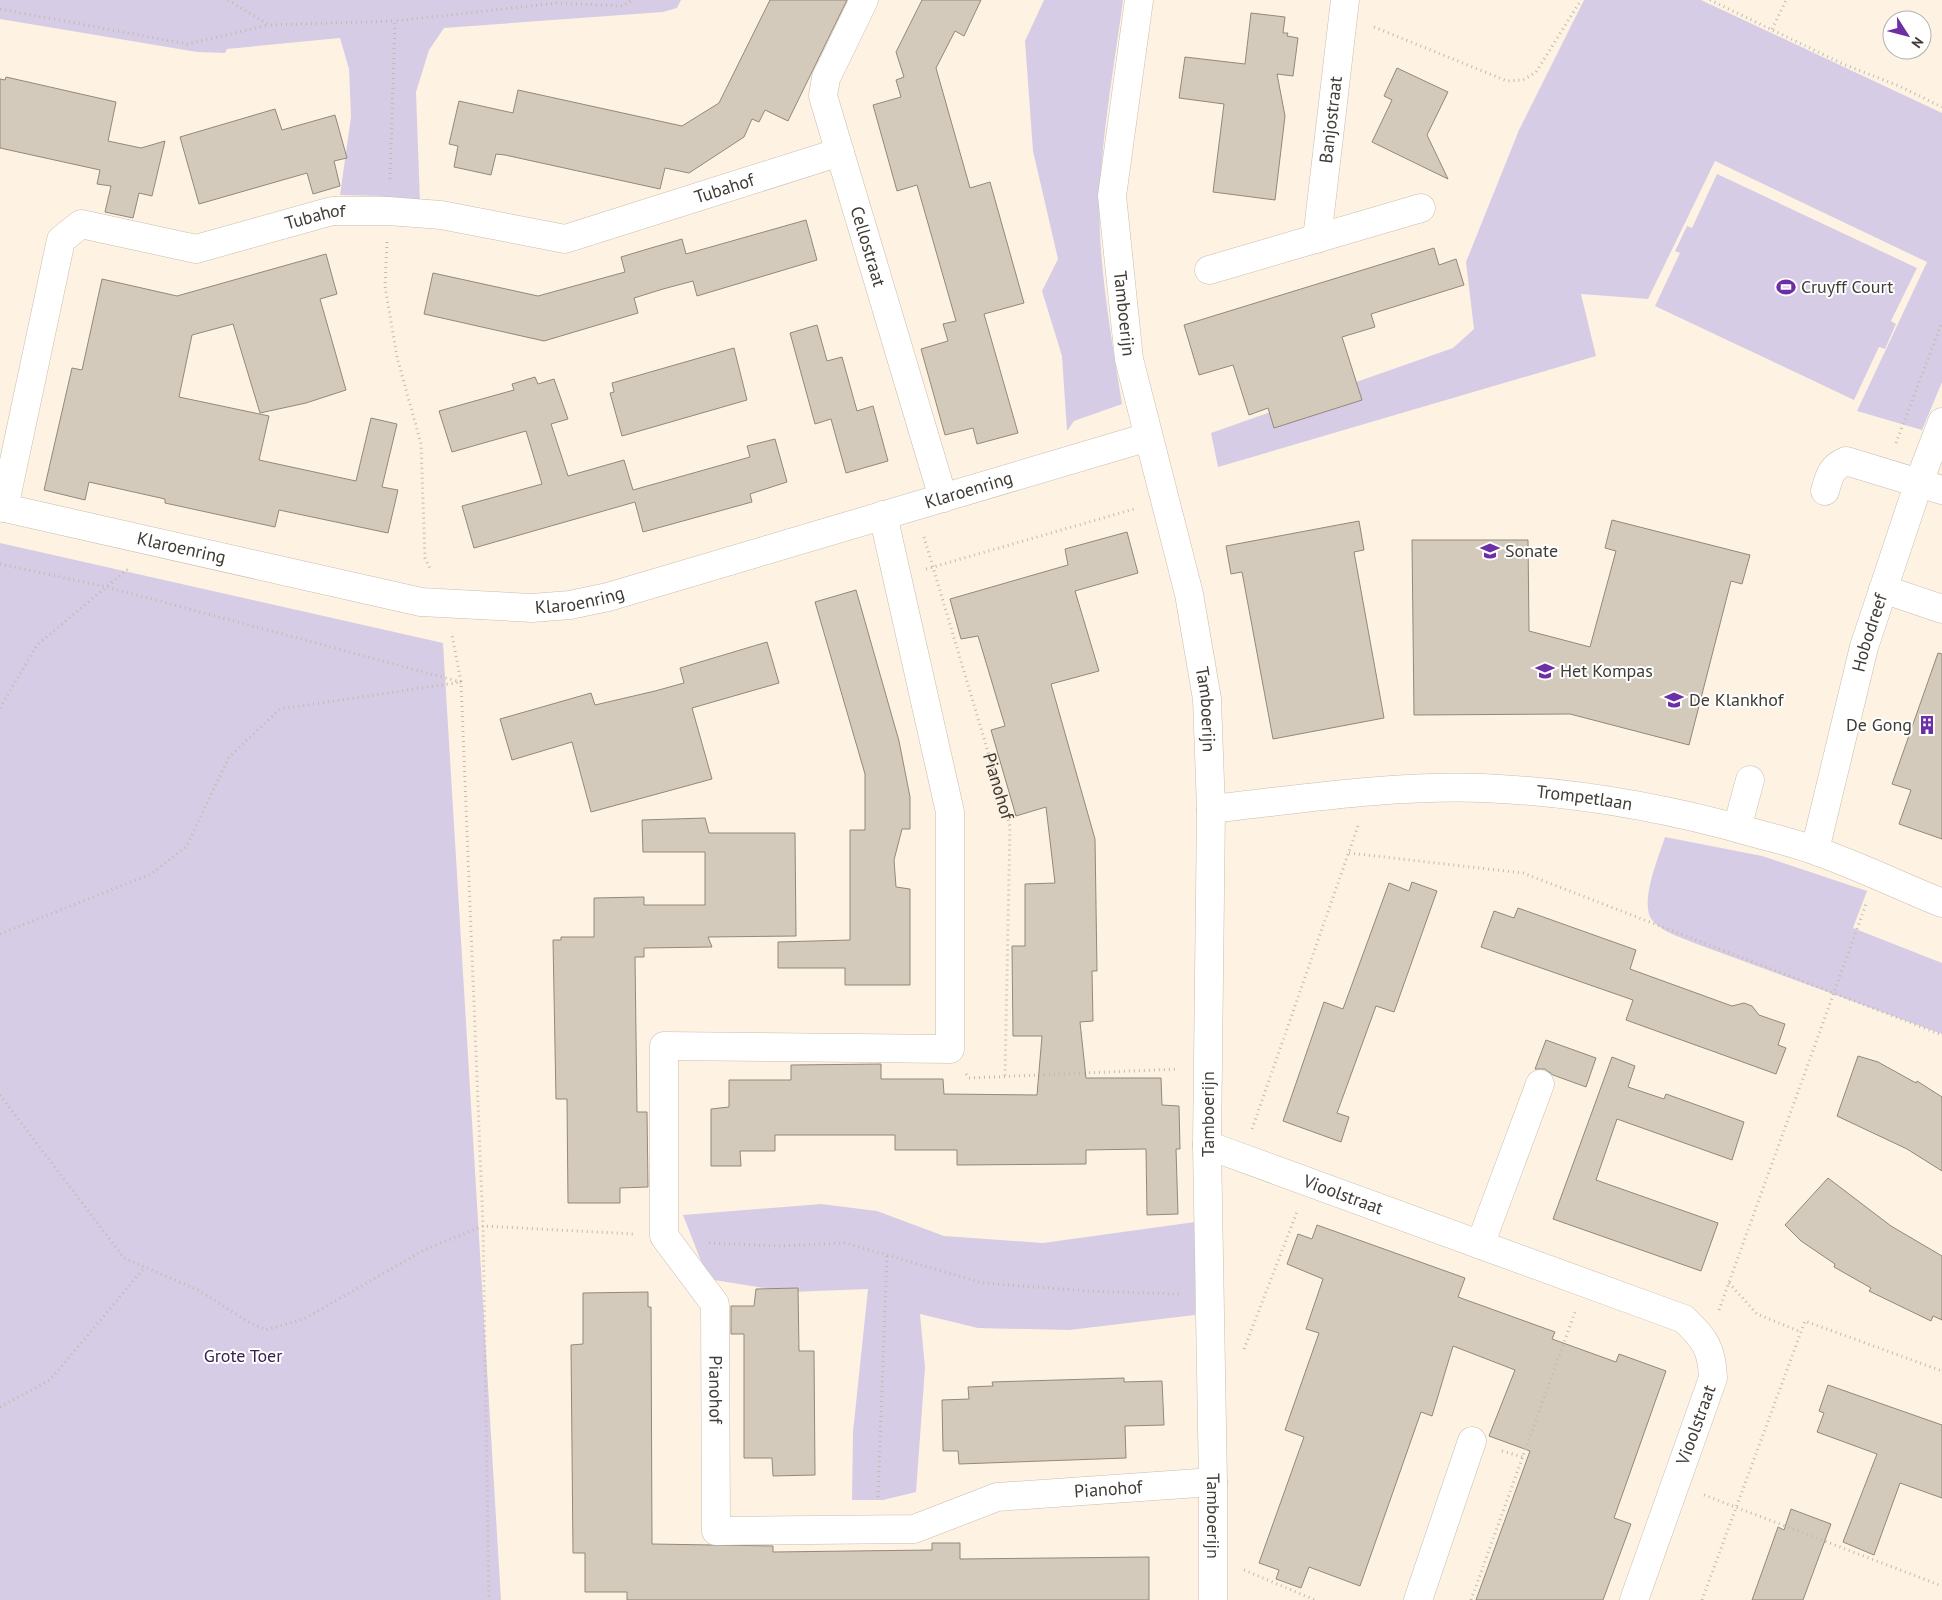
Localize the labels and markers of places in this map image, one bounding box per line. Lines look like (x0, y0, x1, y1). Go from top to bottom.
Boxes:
place label: Cruyff Court (1801, 275, 1893, 298)
sports icon: Cruyff Court (1775, 276, 1797, 298)
place label: Sonate (1505, 539, 1558, 562)
school or university icon: Sonate (1479, 540, 1501, 562)
place label: Het Kompas (1560, 659, 1653, 682)
school or university icon: Het Kompas (1534, 660, 1556, 682)
place label: De Klankhof (1689, 688, 1785, 711)
school or university icon: De Klankhof (1663, 689, 1685, 711)
place label: De Gong (1846, 713, 1912, 736)
building icon: De Gong (1916, 714, 1938, 736)

